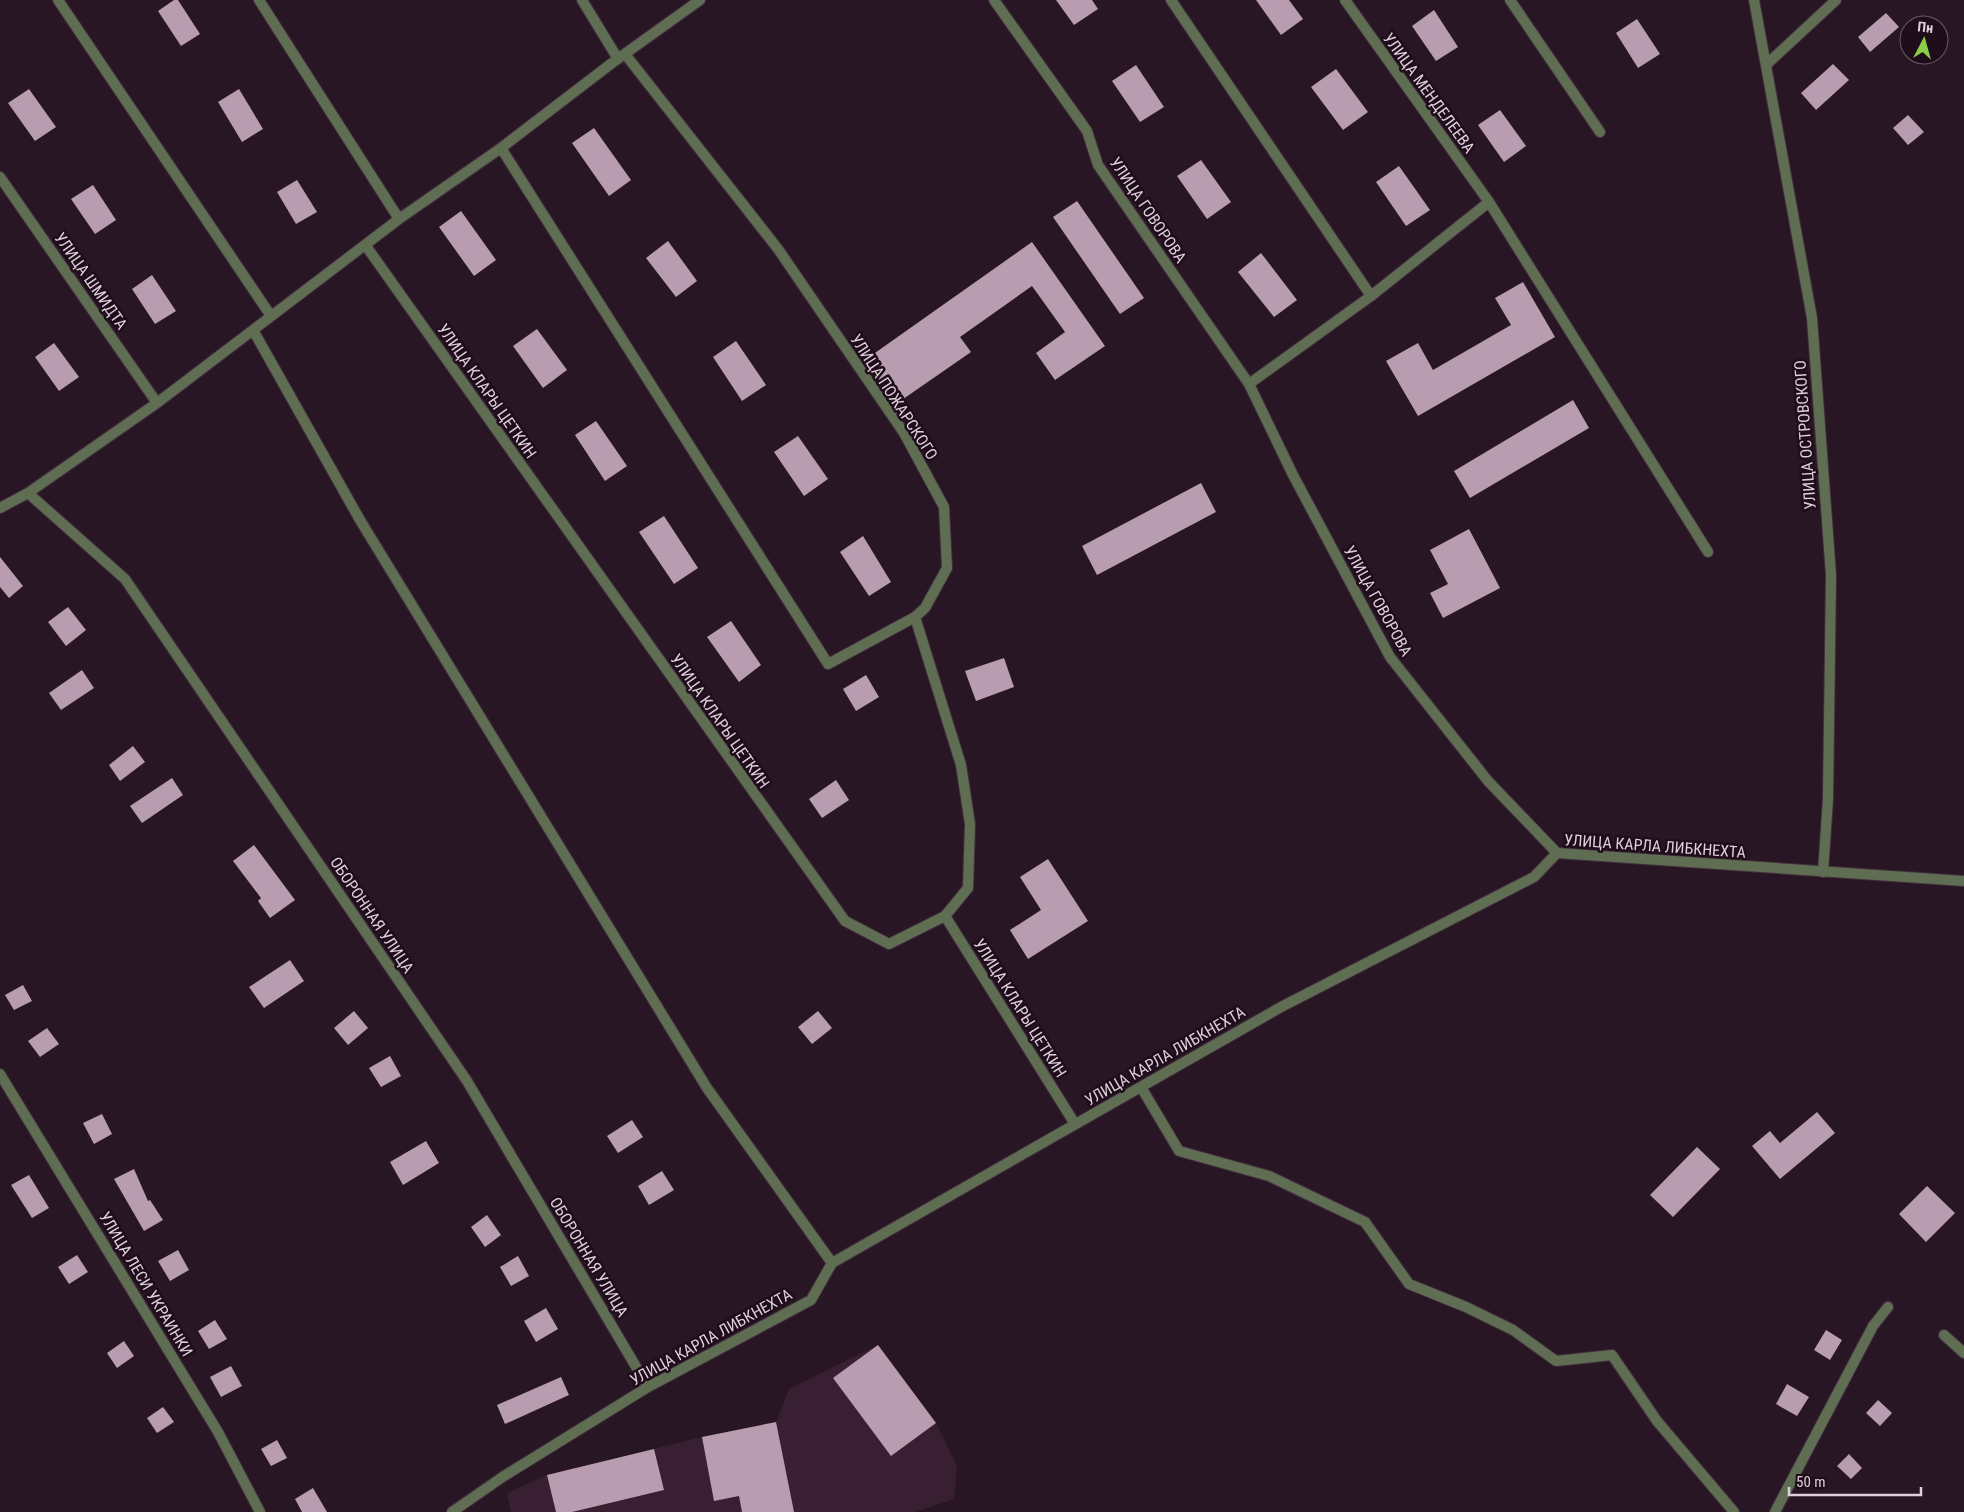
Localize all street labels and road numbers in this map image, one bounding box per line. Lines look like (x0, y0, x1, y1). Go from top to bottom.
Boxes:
street label: УЛИЦА МЕНДЕЛЕЕВА (1379, 29, 1479, 157)
street label: УЛИЦА ГОВОРОВА (1106, 154, 1190, 266)
street label: УЛИЦА ШМИДТА (51, 229, 131, 333)
street label: УЛИЦА КЛАРЫ ЦЕТКИН (433, 320, 541, 462)
street label: УЛИЦА ПОЖАРСКОГО (846, 331, 942, 463)
street label: УЛИЦА ОСТРОВСКОГО (1790, 360, 1820, 510)
street label: УЛИЦА ГОВОРОВА (1340, 543, 1416, 659)
street label: УЛИЦА КЛАРЫ ЦЕТКИН (666, 650, 774, 792)
street label: УЛИЦА КАРЛА ЛИБКНЕХТА (1564, 830, 1746, 862)
street label: ОБОРОННАЯ УЛИЦА (326, 853, 418, 977)
street label: УЛИЦА КЛАРЫ ЦЕТКИН (970, 935, 1070, 1081)
street label: УЛИЦА КАРЛА ЛИБКНЕХТА (1081, 1002, 1249, 1110)
street label: ОБОРОННАЯ УЛИЦА (546, 1194, 632, 1320)
street label: УЛИЦА ЛЕСИ УКРАИНКИ (95, 1208, 197, 1360)
street label: УЛИЦА КАРЛА ЛИБКНЕХТА (627, 1285, 795, 1389)

